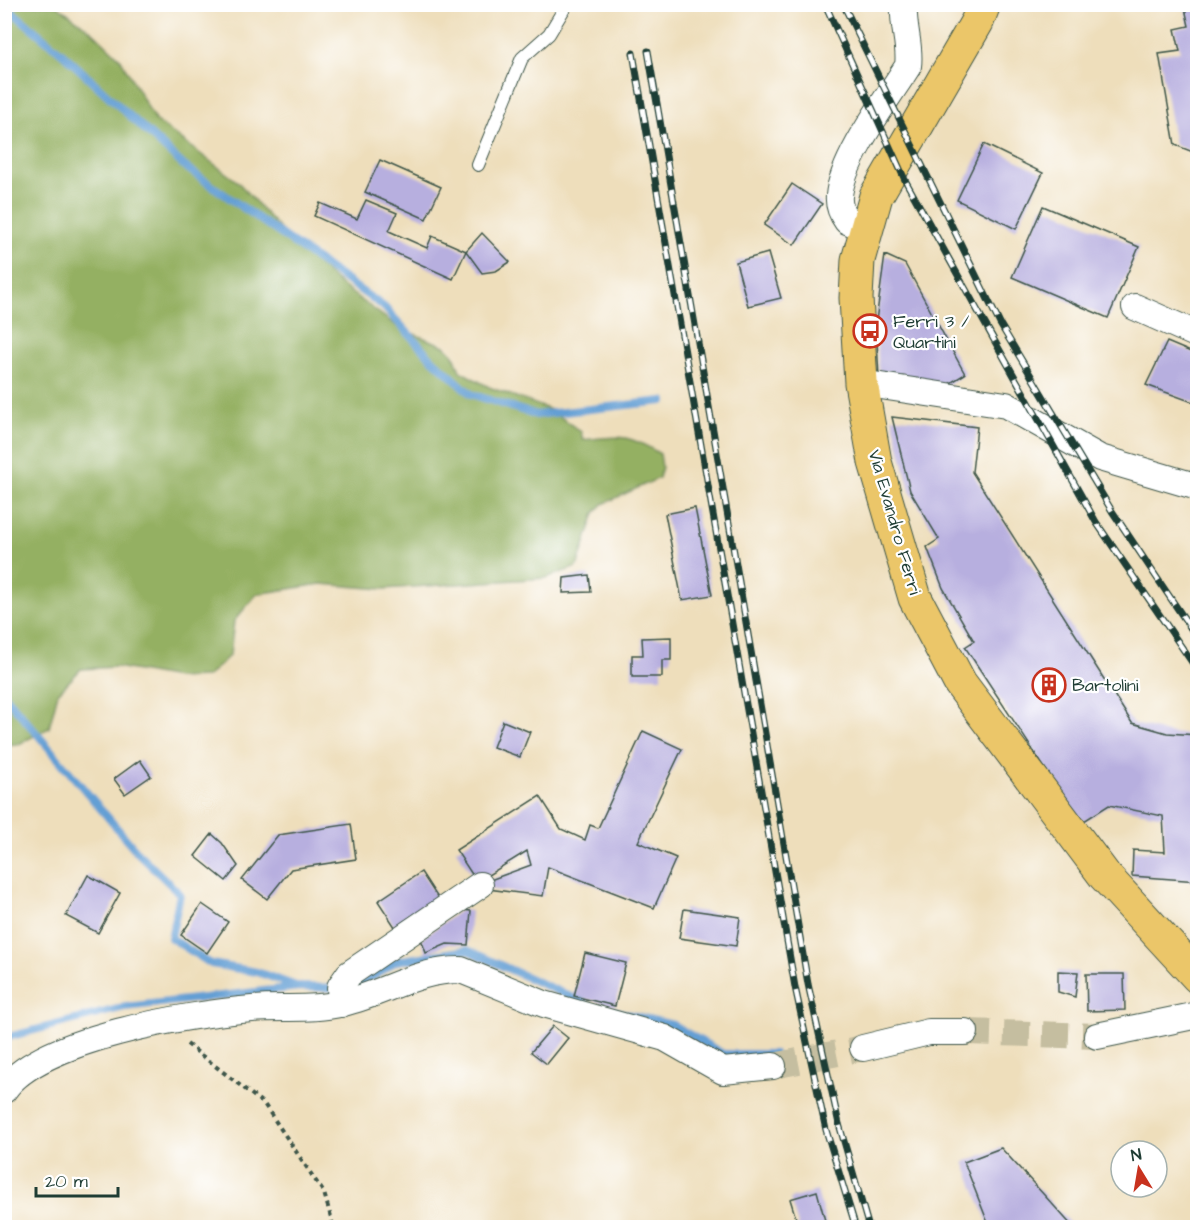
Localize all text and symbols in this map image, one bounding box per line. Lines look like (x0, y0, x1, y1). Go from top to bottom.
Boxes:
place label: Ferri 3 / Quartini (893, 309, 970, 355)
bus stop icon: Ferri 3 / Quartini (852, 313, 888, 349)
street label: Via Evandro Ferri (862, 447, 927, 598)
building icon: Bartolini (1031, 667, 1067, 703)
place label: Bartolini (1072, 673, 1139, 698)
north arrow (1109, 1139, 1169, 1199)
text: N (1129, 1144, 1143, 1167)
scale bar (36, 1160, 118, 1198)
text: 20 m (45, 1169, 88, 1194)

